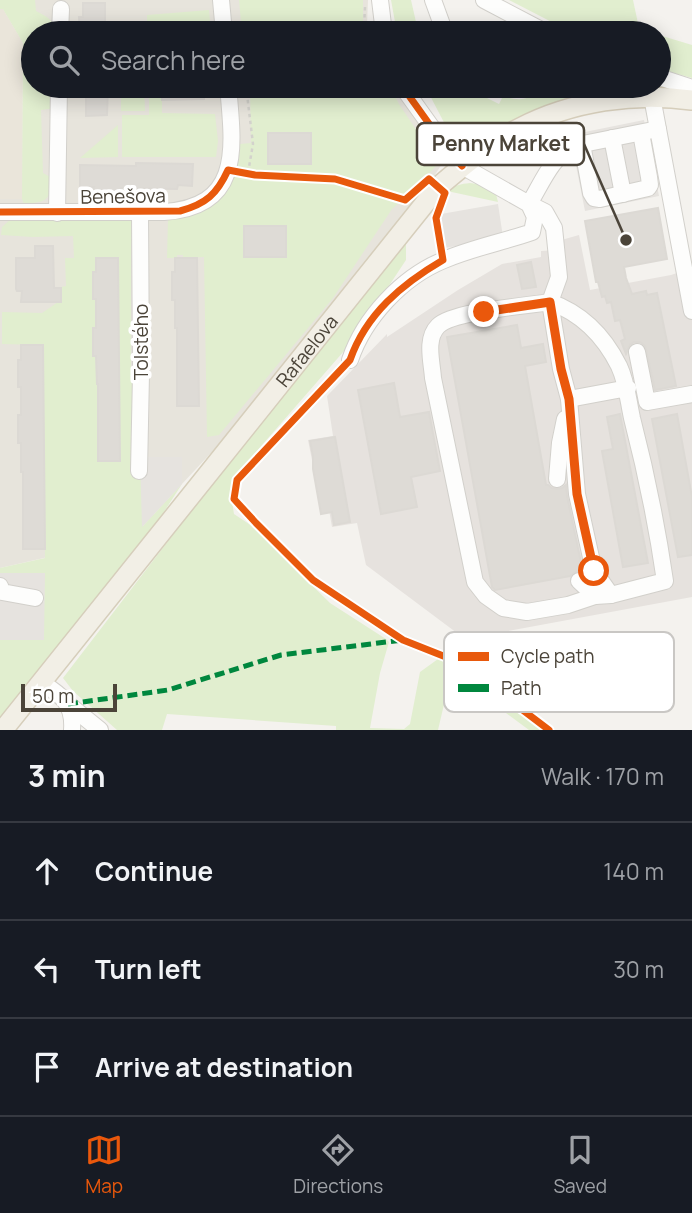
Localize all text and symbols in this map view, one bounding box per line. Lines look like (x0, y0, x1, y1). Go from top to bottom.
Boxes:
search box (21, 21, 671, 98)
icon: search (45, 41, 83, 79)
text: Search here (101, 42, 246, 78)
callout: Penny Market (417, 123, 584, 165)
text: Penny Market (432, 129, 570, 157)
street label: Benešova (80, 182, 166, 210)
route end (468, 296, 499, 327)
street label: Tolstého (128, 304, 154, 380)
street label: Rafaelova (270, 309, 344, 392)
route start (578, 555, 609, 586)
legend (444, 632, 674, 712)
text: Cycle path (501, 643, 595, 669)
text: Path (501, 675, 541, 701)
scale bar (21, 681, 117, 713)
text: 50 m (32, 683, 74, 709)
text: 3 min (28, 755, 106, 796)
text: Walk · 170 m (541, 760, 664, 792)
icon: ahead (28, 852, 66, 890)
text: Continue (95, 853, 213, 889)
text: 140 m (603, 855, 664, 887)
icon: left (28, 950, 66, 988)
text: Turn left (95, 951, 202, 987)
text: 30 m (613, 953, 664, 985)
icon: arrive (28, 1048, 66, 1086)
text: Arrive at destination (95, 1049, 353, 1085)
tab: Map (85, 1131, 123, 1199)
tab: Directions (293, 1131, 383, 1199)
tab: Saved (553, 1131, 607, 1199)

